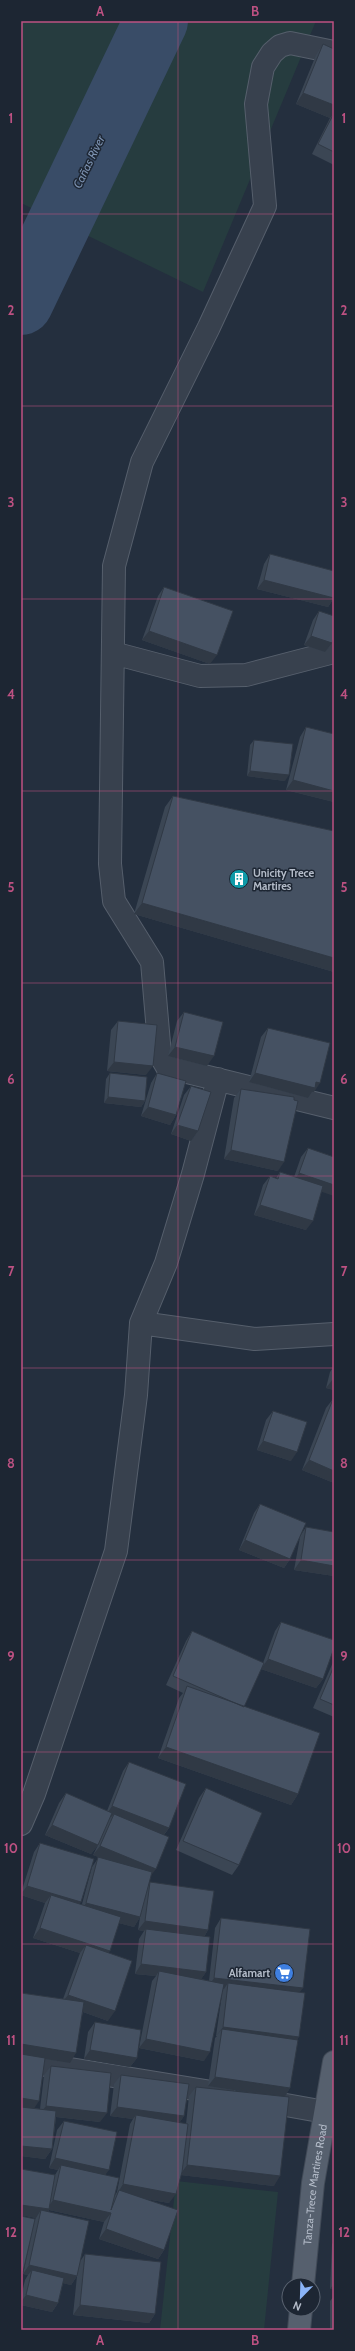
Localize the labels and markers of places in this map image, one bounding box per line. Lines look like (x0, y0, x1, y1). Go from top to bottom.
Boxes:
place label: Unicity Trece Martires (253, 866, 315, 893)
building icon: Unicity Trece Martires (228, 868, 250, 890)
supermarket icon: Alfamart (273, 1962, 295, 1984)
place label: Alfamart (229, 1966, 270, 1980)

